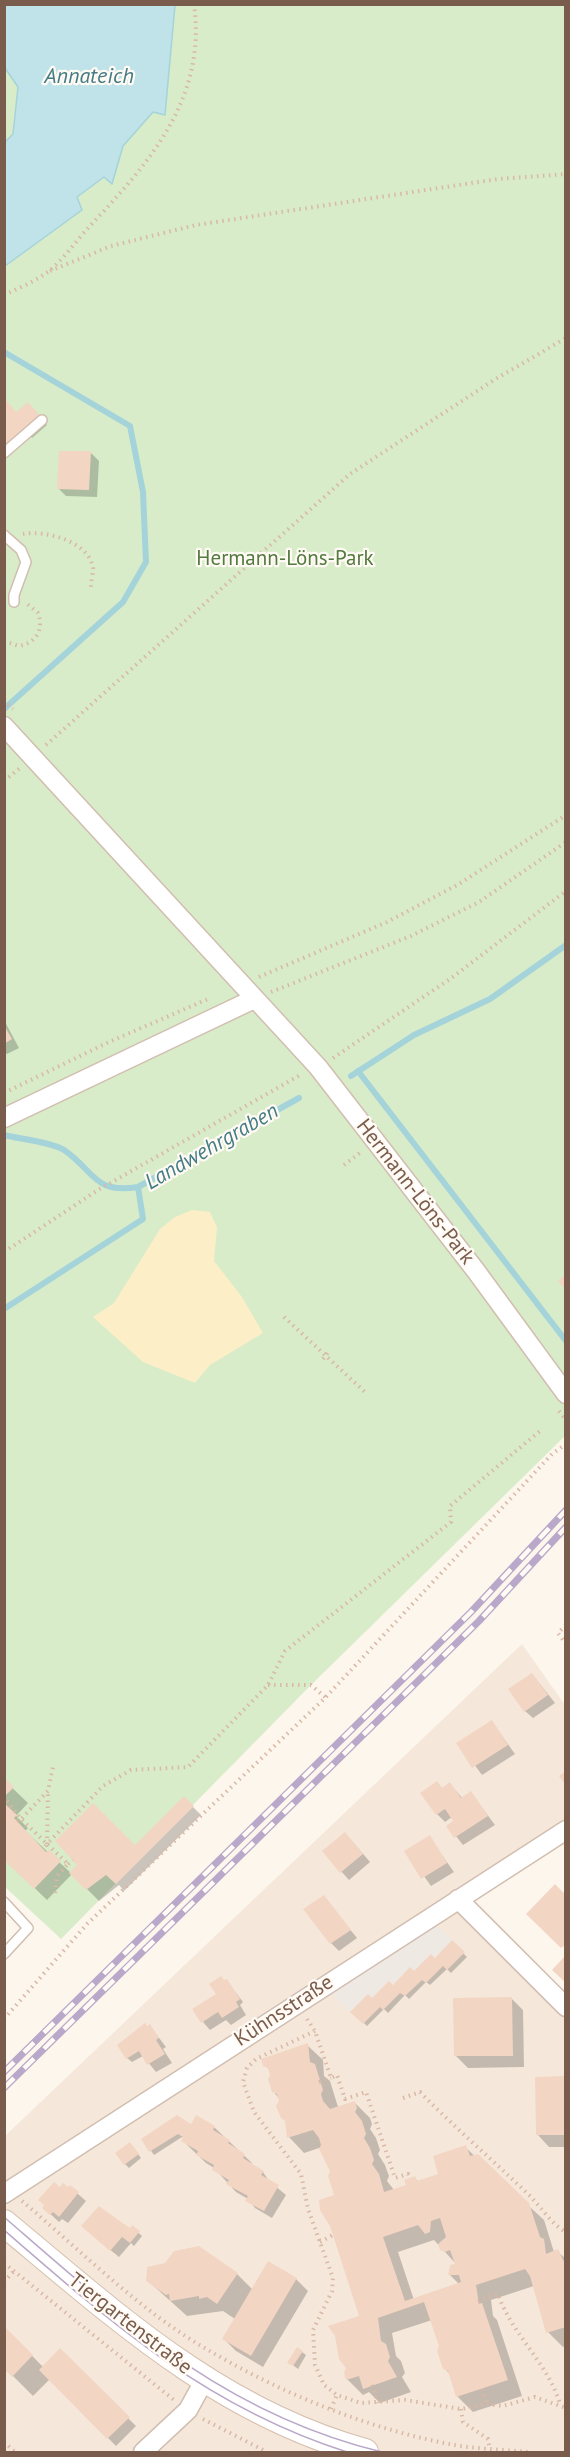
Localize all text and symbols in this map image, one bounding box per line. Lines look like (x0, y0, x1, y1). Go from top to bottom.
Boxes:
water label: Annateich (44, 64, 134, 90)
park label: Hermann-Löns-Park (196, 546, 374, 572)
water label: Landwehrgraben (141, 1098, 283, 1196)
street label: Hermann-Löns-Park (350, 1114, 480, 1270)
street label: Kühnsstraße (230, 1970, 338, 2052)
street label: Tiergartenstraße (63, 2268, 197, 2380)

